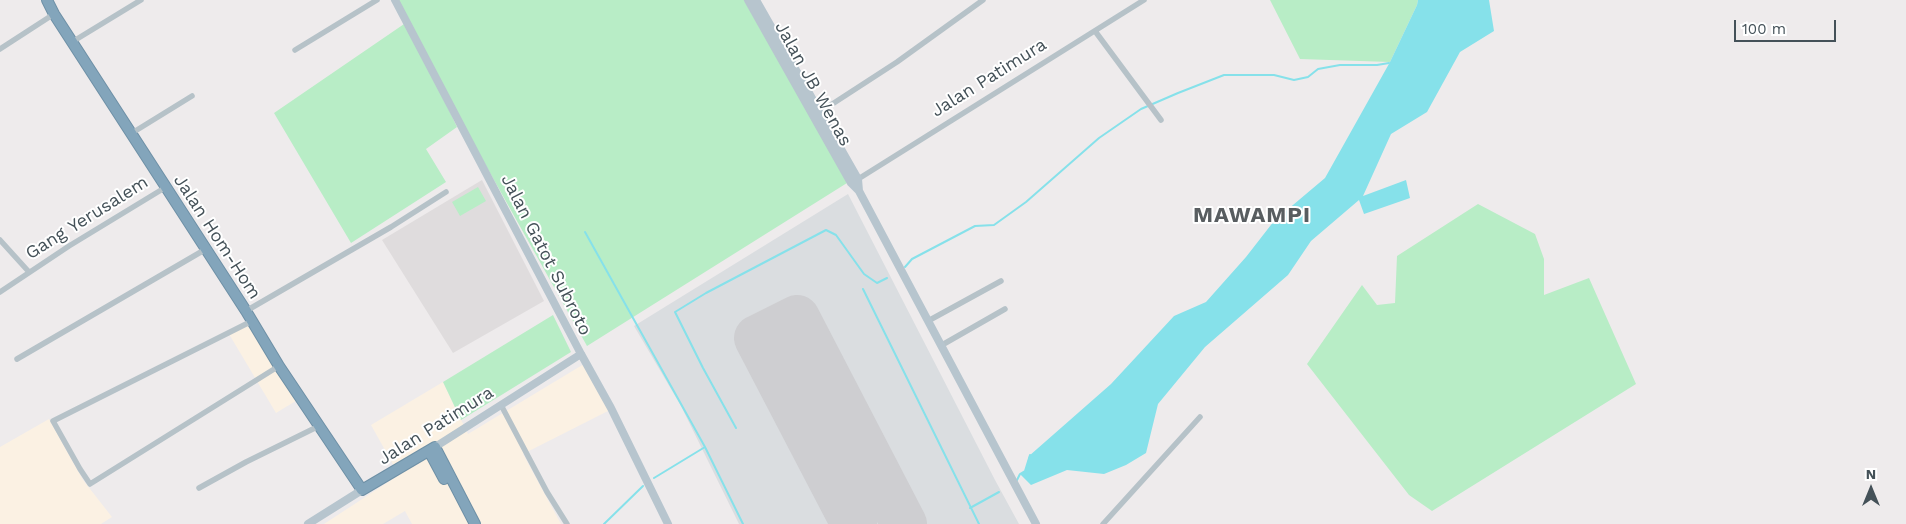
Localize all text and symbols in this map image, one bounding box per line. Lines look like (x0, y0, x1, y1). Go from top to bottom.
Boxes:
scale bar (1736, 10, 1838, 42)
street label: Jalan JB Wenas (770, 18, 856, 150)
text: 100 m (1742, 20, 1786, 38)
street label: Jalan Patimura (927, 34, 1051, 122)
street label: Jalan Hom-Hom (169, 171, 265, 303)
street label: Jalan Gatot Subroto (496, 171, 596, 339)
street label: Gang Yerusalem (22, 172, 152, 264)
district label: MAWAMPI (1192, 203, 1312, 229)
street label: Jalan Patimura (374, 382, 498, 470)
north arrow (1846, 464, 1896, 514)
text: N (1866, 466, 1876, 482)

